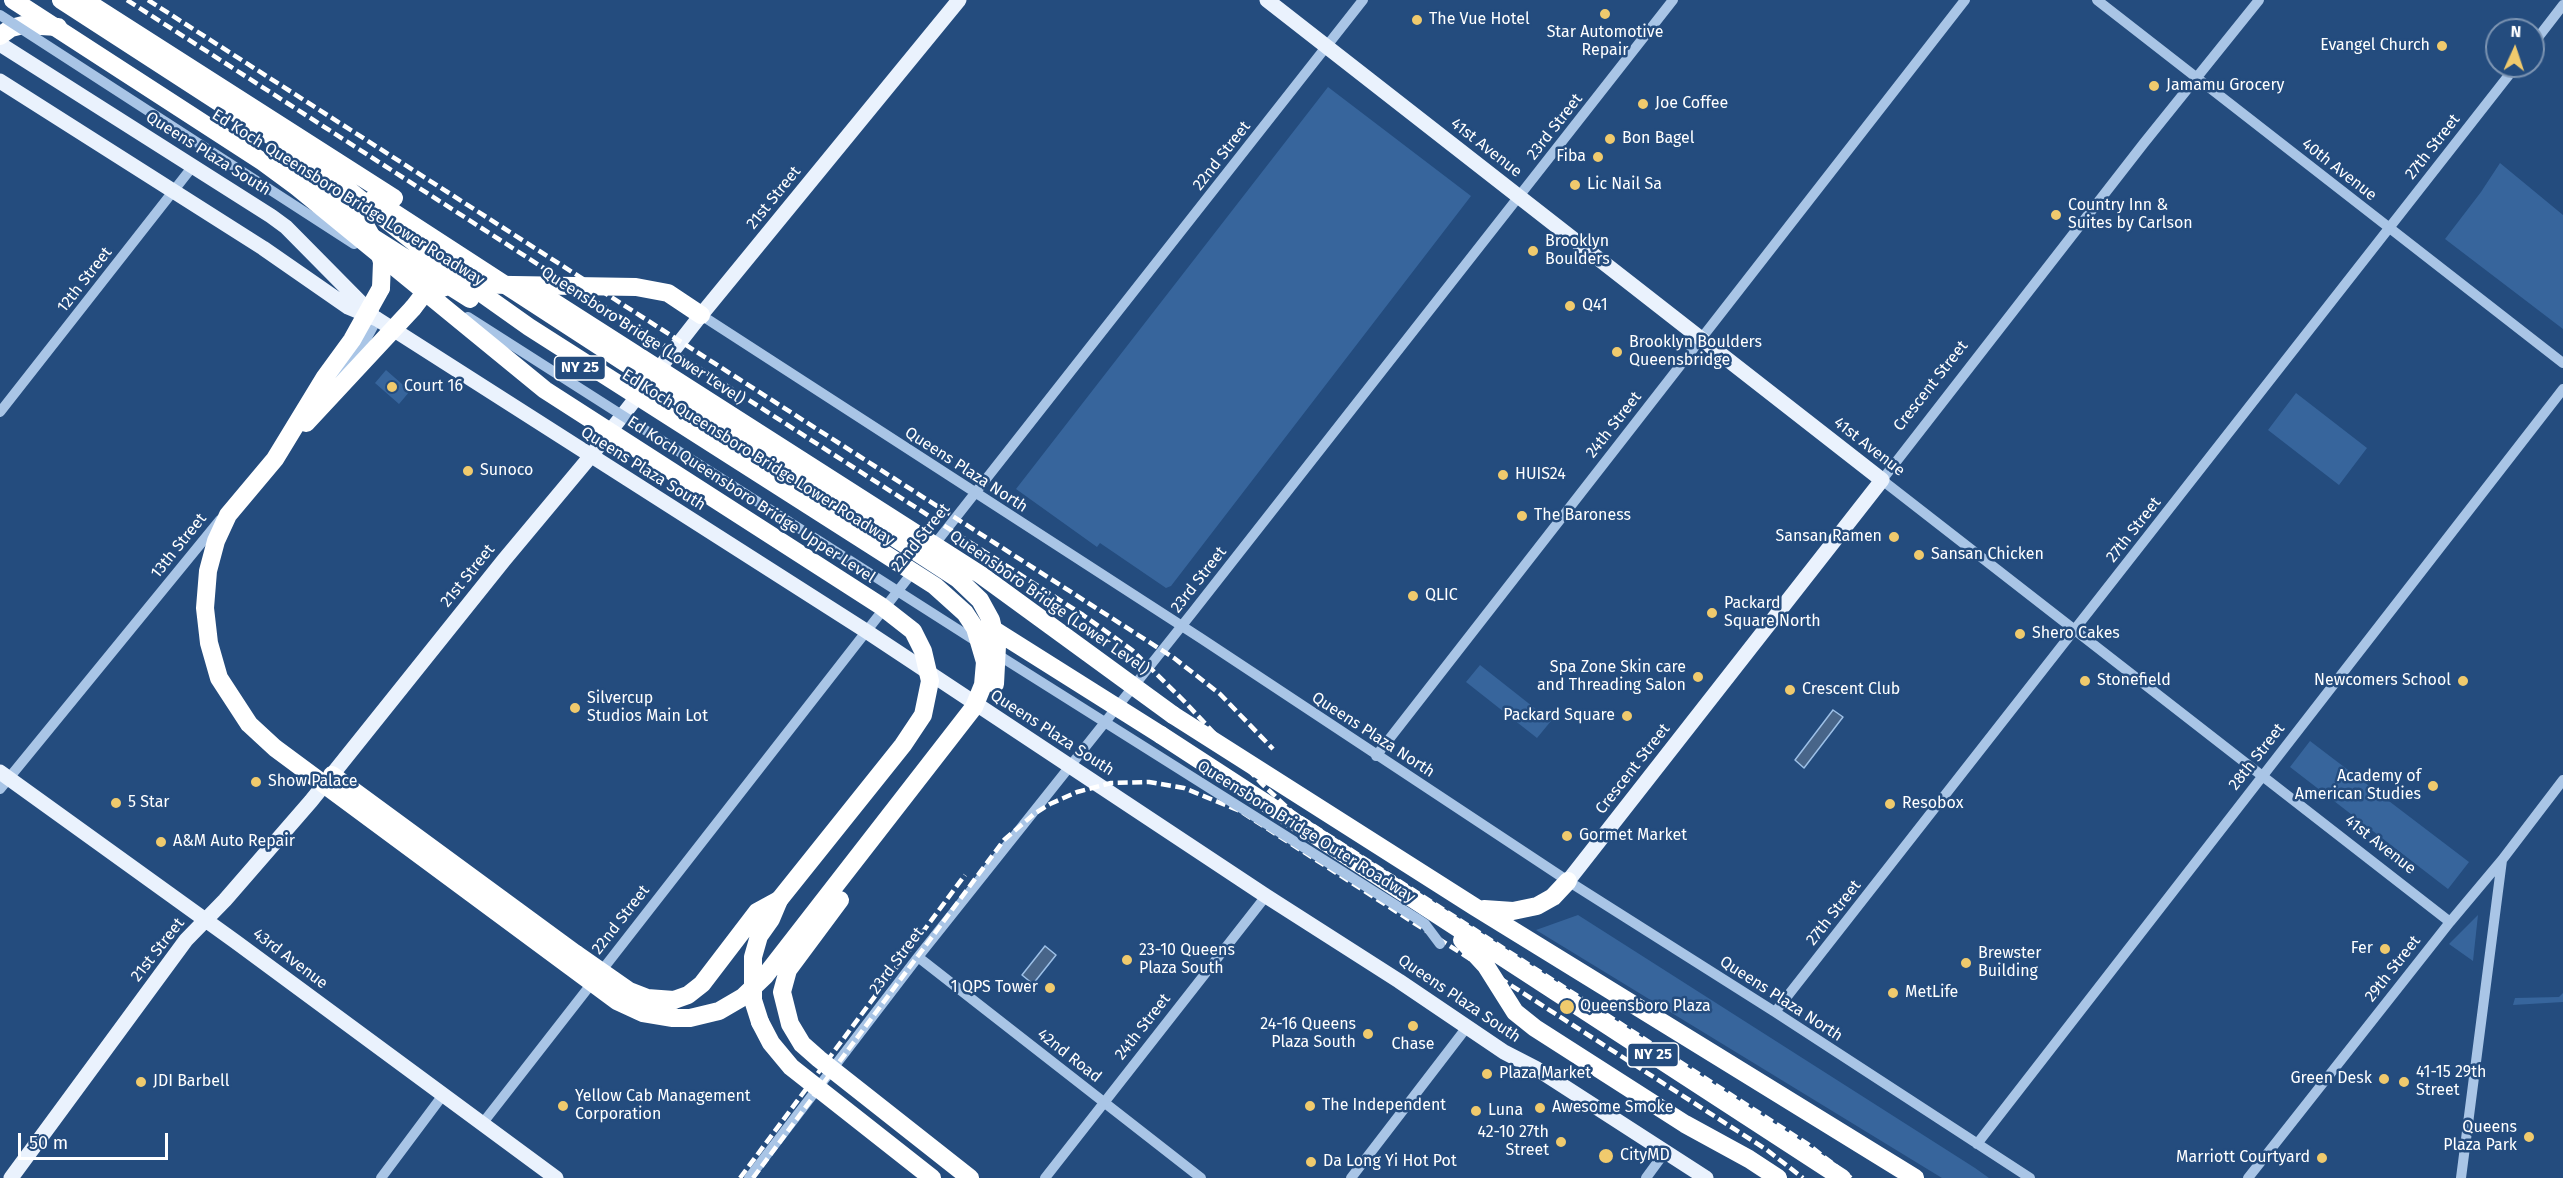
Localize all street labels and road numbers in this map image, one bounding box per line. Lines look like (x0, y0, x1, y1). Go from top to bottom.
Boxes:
street label: 23rd Street (1523, 90, 1587, 164)
street label: Ed Koch Queensboro Bridge Lower Roadway (208, 106, 488, 290)
street label: Queens Plaza South (142, 108, 274, 200)
street label: 27th Street (2402, 110, 2464, 184)
street label: 41st Avenue (1447, 114, 1525, 182)
street label: 22nd Street (1189, 118, 1255, 194)
street label: 40th Avenue (2298, 135, 2380, 205)
street label: 21st Street (743, 163, 805, 233)
street label: 12th Street (54, 243, 116, 317)
street label: Queensboro Bridge (Lower Level) (538, 263, 748, 409)
street label: Crescent Street (1890, 337, 1972, 435)
road number: NY 25 (554, 356, 606, 380)
street label: Ed Koch Queensboro Bridge Lower Roadway (618, 366, 898, 550)
street label: 24th Street (1582, 388, 1646, 462)
street label: Ed Koch Queensboro Bridge Upper Level (623, 412, 879, 588)
street label: 41st Avenue (1830, 413, 1908, 481)
street label: Queens Plaza South (577, 423, 709, 515)
street label: Queens Plaza North (901, 423, 1031, 517)
street label: 27th Street (2103, 493, 2165, 567)
street label: 22nd Street (888, 500, 954, 576)
street label: 13th Street (147, 510, 211, 582)
street label: Queensboro Bridge (Lower Level) (946, 527, 1152, 679)
street label: 21st Street (437, 541, 499, 611)
street label: 23rd Street (1167, 543, 1231, 617)
street label: Queens Plaza South (987, 686, 1117, 780)
street label: Queens Plaza North (1308, 688, 1438, 782)
street label: Crescent Street (1592, 720, 1674, 818)
street label: 28th Street (2225, 720, 2289, 794)
street label: Queensboro Bridge Outer Roadway (1193, 757, 1419, 907)
street label: 41st Avenue (2341, 811, 2419, 879)
street label: 27th Street (1803, 876, 1865, 950)
street label: 22nd Street (588, 882, 654, 958)
street label: 21st Street (127, 914, 189, 986)
street label: 23rd Street (866, 924, 928, 998)
street label: 43rd Avenue (249, 925, 331, 993)
street label: 29th Street (2361, 932, 2425, 1006)
street label: Queens Plaza South (1394, 951, 1524, 1047)
street label: Queens Plaza North (1716, 952, 1846, 1046)
street label: 24th Street (1111, 990, 1175, 1064)
street label: 42nd Road (1033, 1025, 1105, 1087)
road number: NY 25 (1628, 1043, 1678, 1067)

